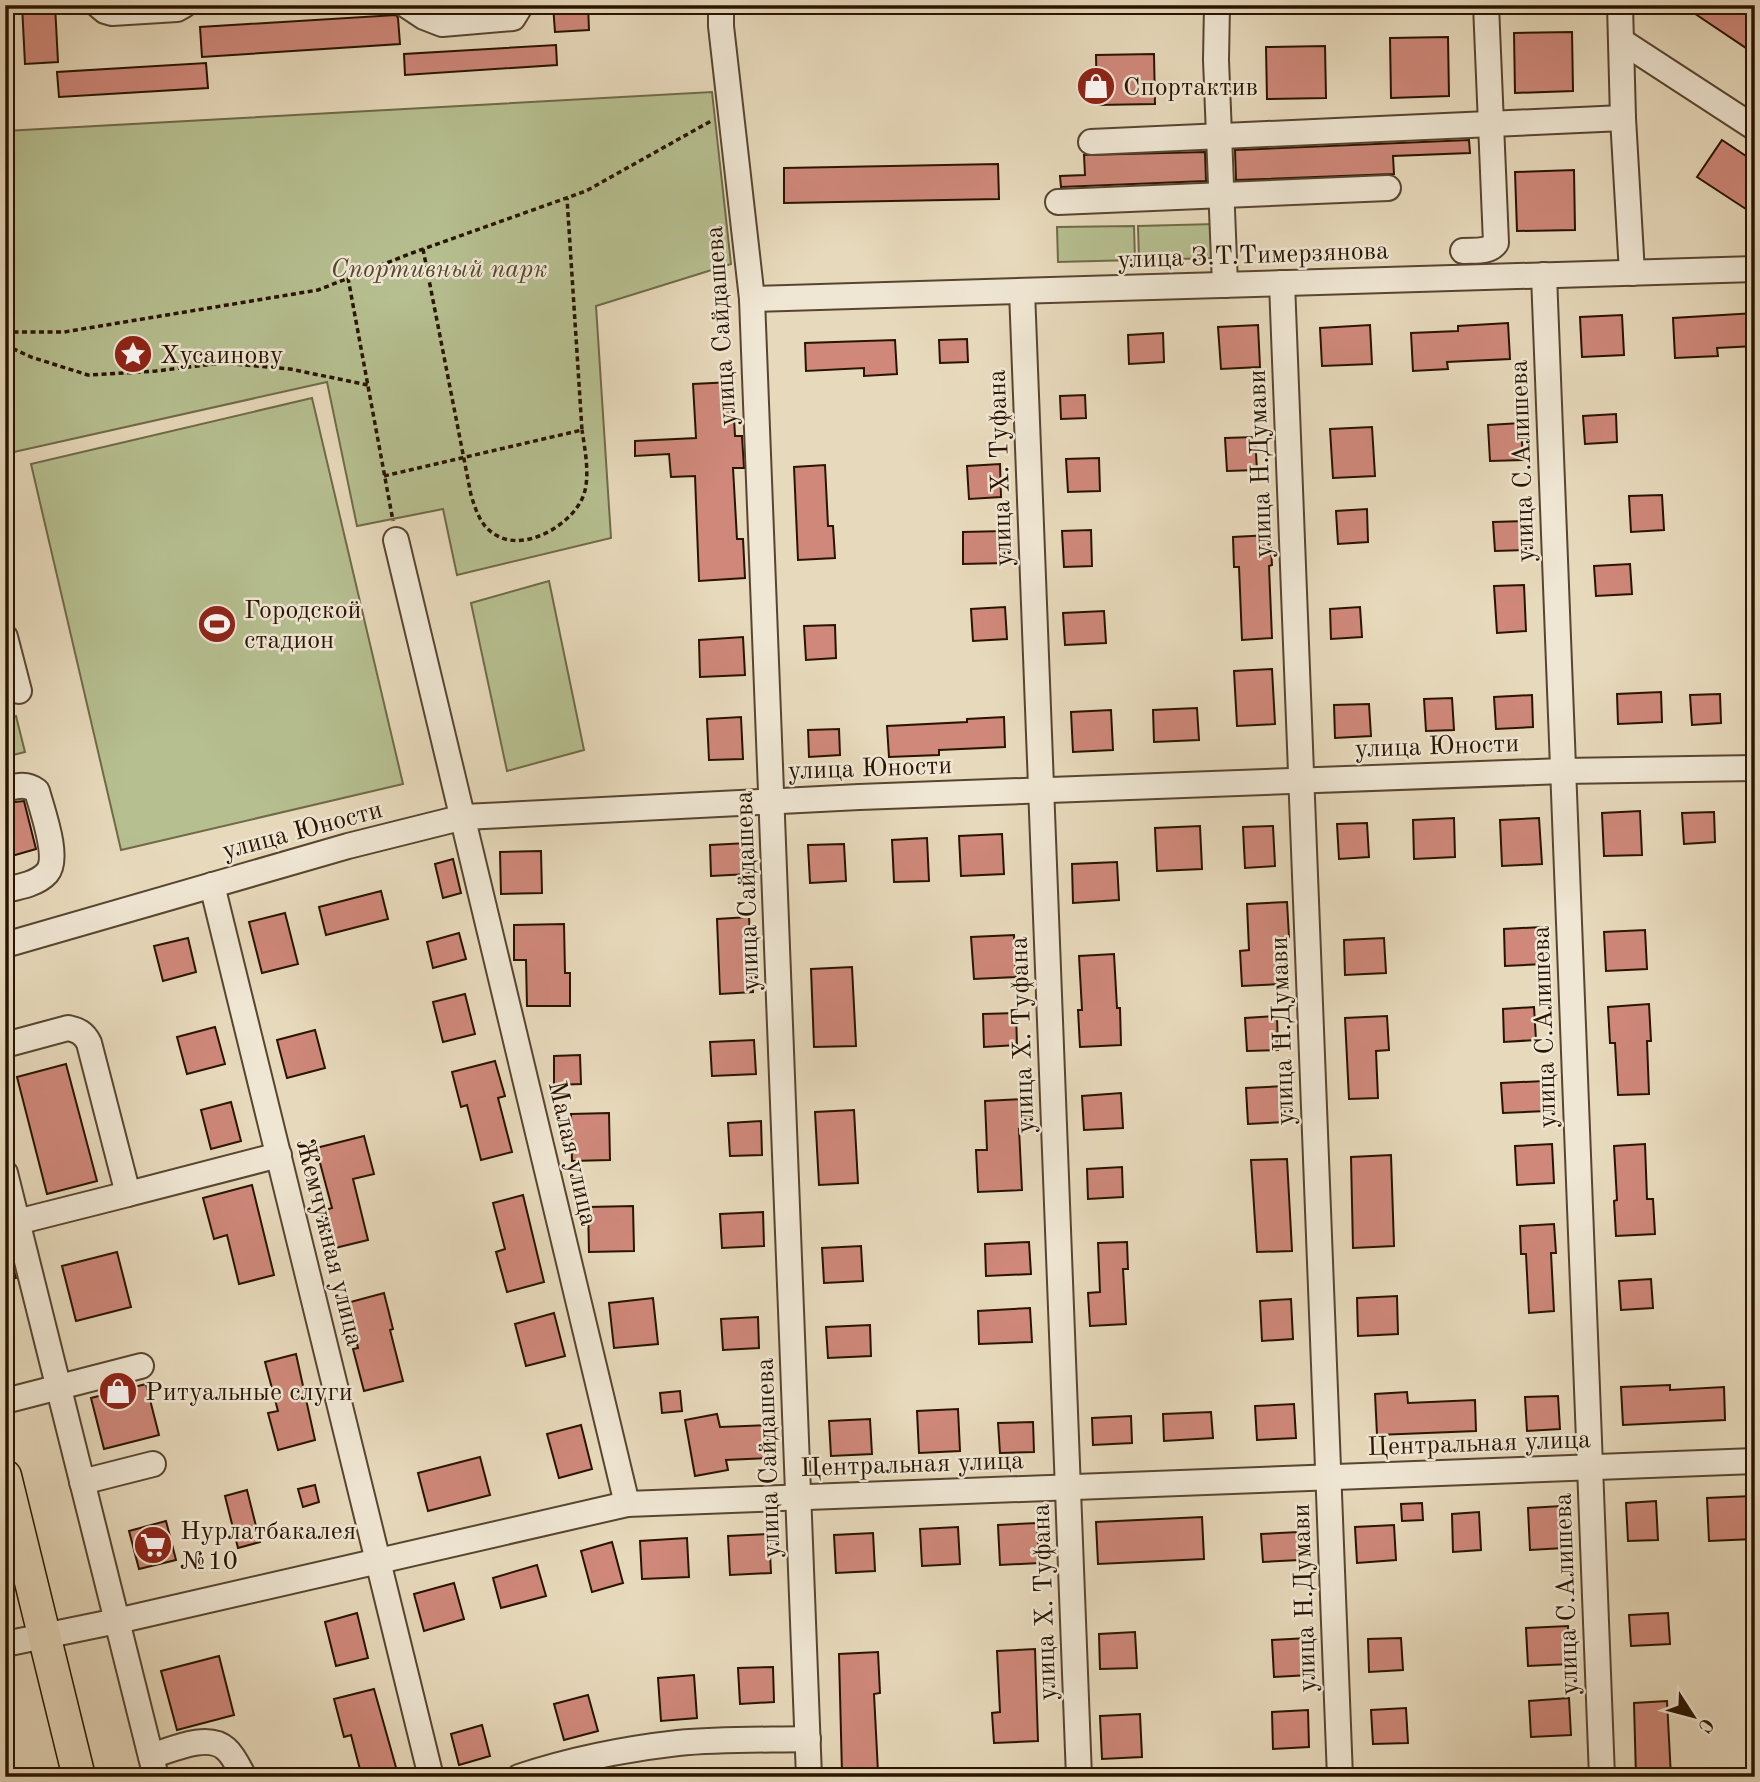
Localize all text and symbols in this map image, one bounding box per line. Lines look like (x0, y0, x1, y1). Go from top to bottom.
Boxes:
shop icon: Спортактив (1075, 65, 1117, 107)
place label: Спортактив (1123, 75, 1258, 101)
street label: улица Сайдашева (702, 225, 742, 427)
street label: улица З.Т.Тимерзянова (1117, 238, 1389, 274)
park label: Спортивный парк (331, 257, 548, 283)
place icon: Хусаинову (112, 333, 154, 375)
place label: Хусаинову (160, 343, 284, 369)
street label: улица С.Алишева (1506, 359, 1540, 563)
street label: улица Х. Туфана (985, 369, 1017, 567)
street label: улица Н.Думави (1245, 369, 1277, 559)
place label: Городской стадион (244, 598, 362, 654)
sports icon: Городской стадион (196, 603, 238, 645)
street label: улица Юности (1354, 731, 1520, 763)
street label: улица Юности (787, 753, 953, 785)
street label: улица Сайдашева (731, 790, 764, 992)
street label: улица Юности (220, 797, 385, 865)
street label: улица С.Алишева (1528, 925, 1562, 1129)
street label: улица Х. Туфана (1007, 936, 1039, 1134)
street label: улица Н.Думави (1267, 936, 1299, 1126)
street label: Малая улица (543, 1078, 601, 1229)
street label: Жемчужная улица (291, 1136, 367, 1349)
street label: улица Сайдашева (752, 1357, 785, 1559)
shop icon: Ритуальные слуги (97, 1370, 139, 1412)
place label: Ритуальные слуги (145, 1380, 353, 1406)
street label: Центральная улица (1367, 1427, 1592, 1461)
street label: Центральная улица (800, 1448, 1025, 1482)
street label: улица С.Алишева (1550, 1492, 1584, 1696)
street label: улица Х. Туфана (1029, 1503, 1061, 1701)
street label: улица Н.Думави (1289, 1503, 1321, 1693)
place label: Нурлатбакалея №10 (180, 1519, 356, 1575)
supermarket icon: Нурлатбакалея №10 (132, 1524, 174, 1566)
north arrow (1658, 1680, 1728, 1750)
text: С (1693, 1714, 1716, 1735)

